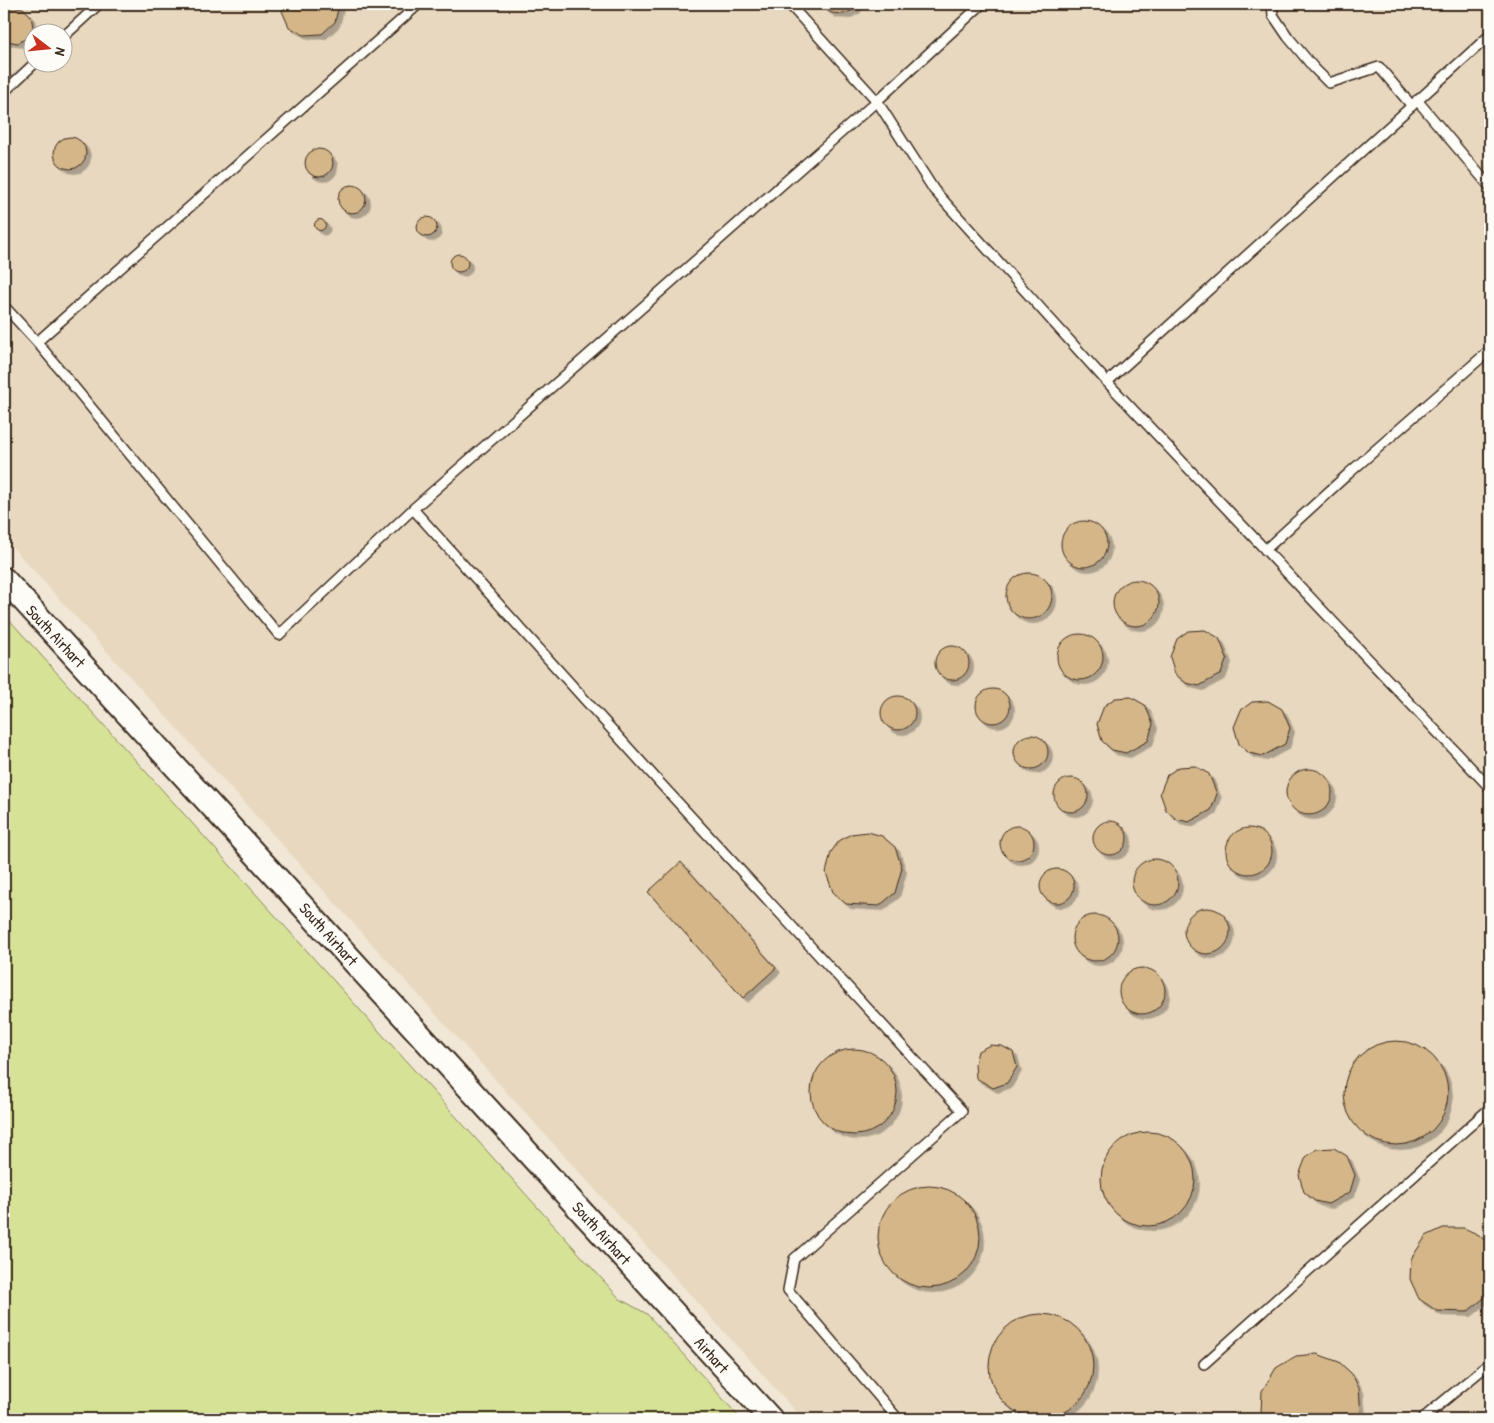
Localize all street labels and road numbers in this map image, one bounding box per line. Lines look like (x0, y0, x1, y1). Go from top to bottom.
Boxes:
street label: South Airhart (21, 600, 91, 672)
street label: South Airhart (295, 898, 364, 971)
street label: South Airhart (568, 1197, 637, 1270)
street label: Airhart (690, 1332, 735, 1378)

